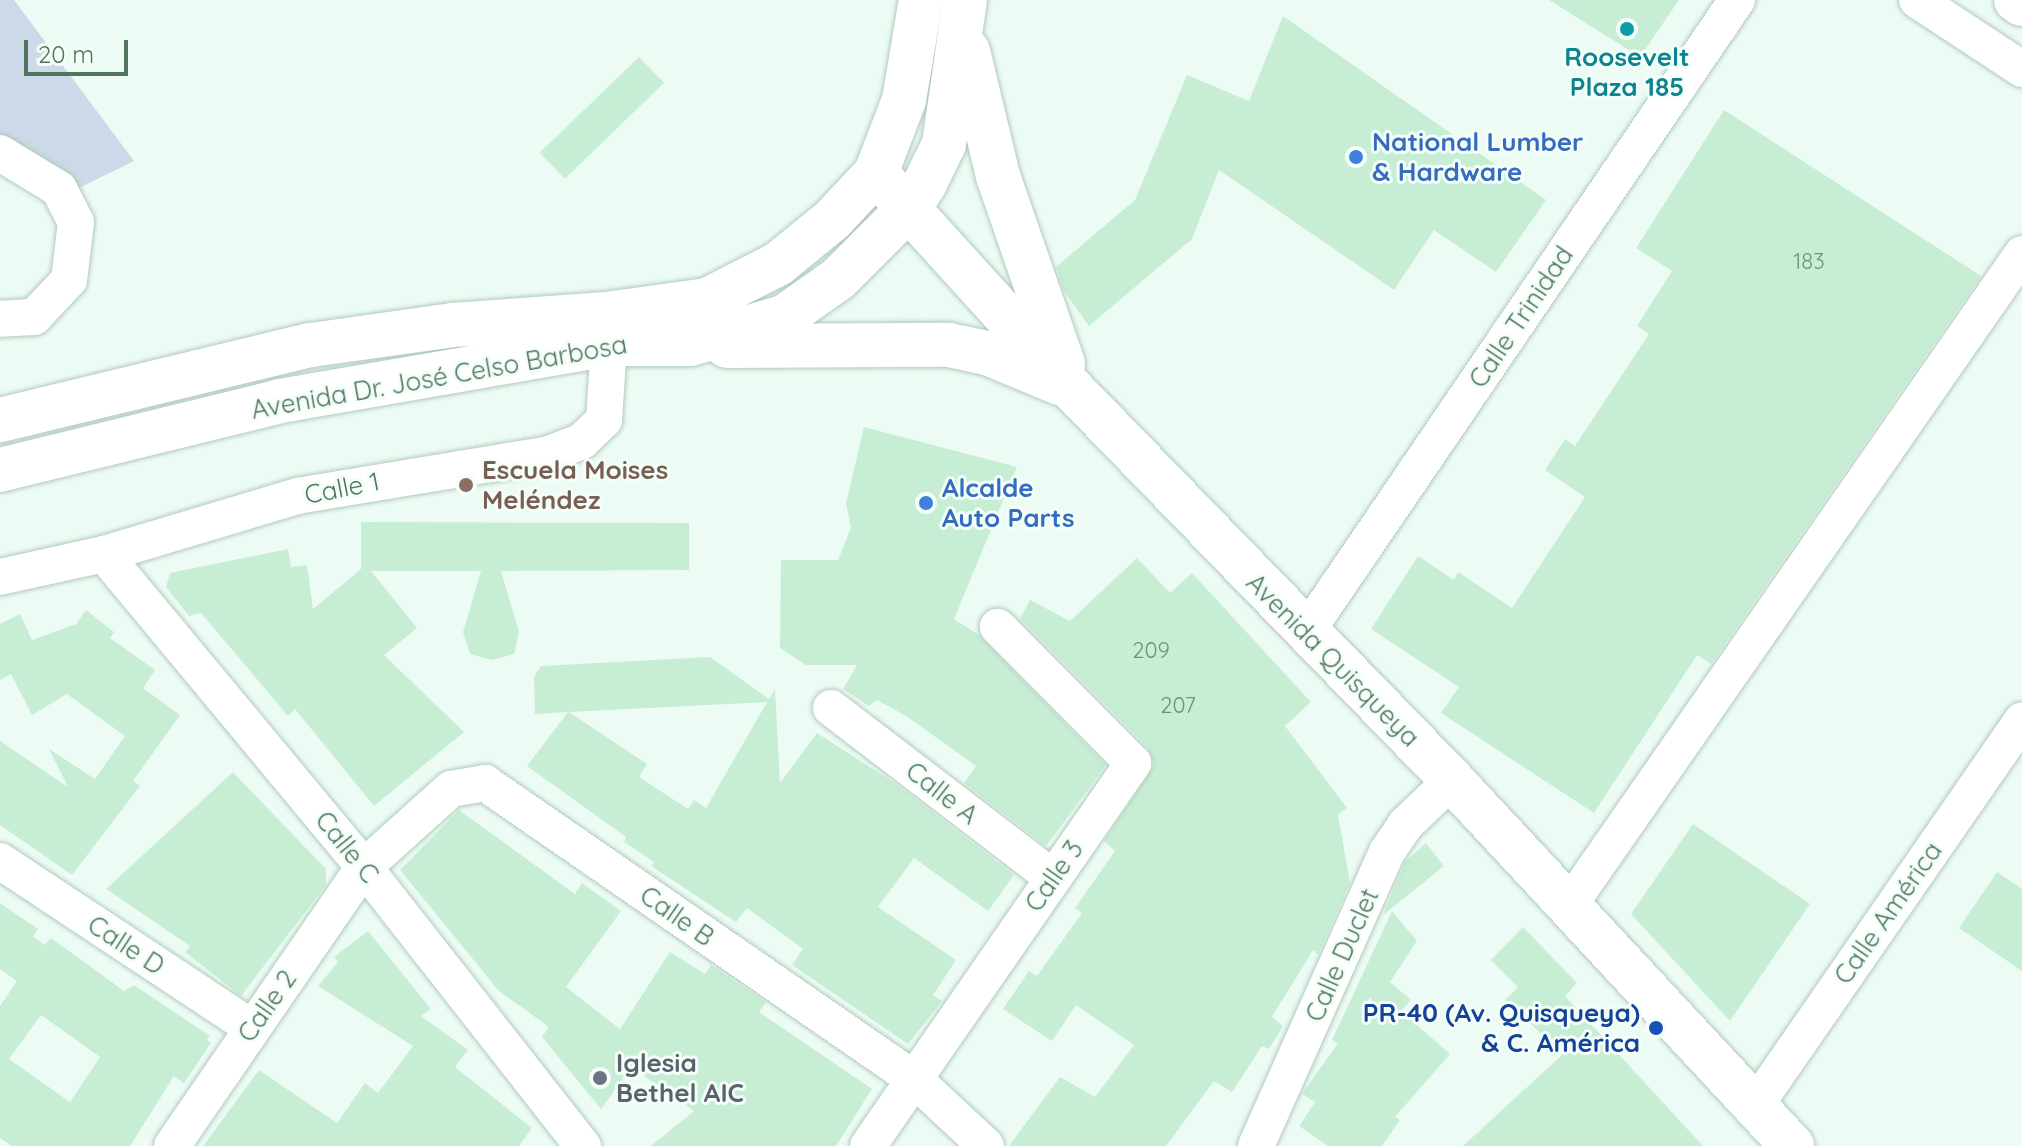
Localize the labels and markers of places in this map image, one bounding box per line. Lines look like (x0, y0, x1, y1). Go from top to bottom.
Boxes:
marker: Roosevelt Plaza 185 (1618, 20, 1636, 38)
place label: Roosevelt Plaza 185 (1564, 41, 1690, 102)
place label: National Lumber & Hardware (1372, 126, 1583, 188)
marker: National Lumber & Hardware (1347, 148, 1365, 166)
place label: Escuela Moises Meléndez (482, 454, 668, 516)
place label: Alcalde Auto Parts (942, 472, 1074, 534)
marker: Escuela Moises Meléndez (457, 476, 475, 494)
marker: Alcalde Auto Parts (917, 494, 935, 512)
place label: PR-40 (Av. Quisqueya) & C. América (1363, 997, 1640, 1058)
marker: PR-40 (Av. Quisqueya) & C. América (1647, 1019, 1665, 1037)
place label: Iglesia Bethel AIC (616, 1047, 744, 1108)
marker: Iglesia Bethel AIC (591, 1069, 609, 1087)

